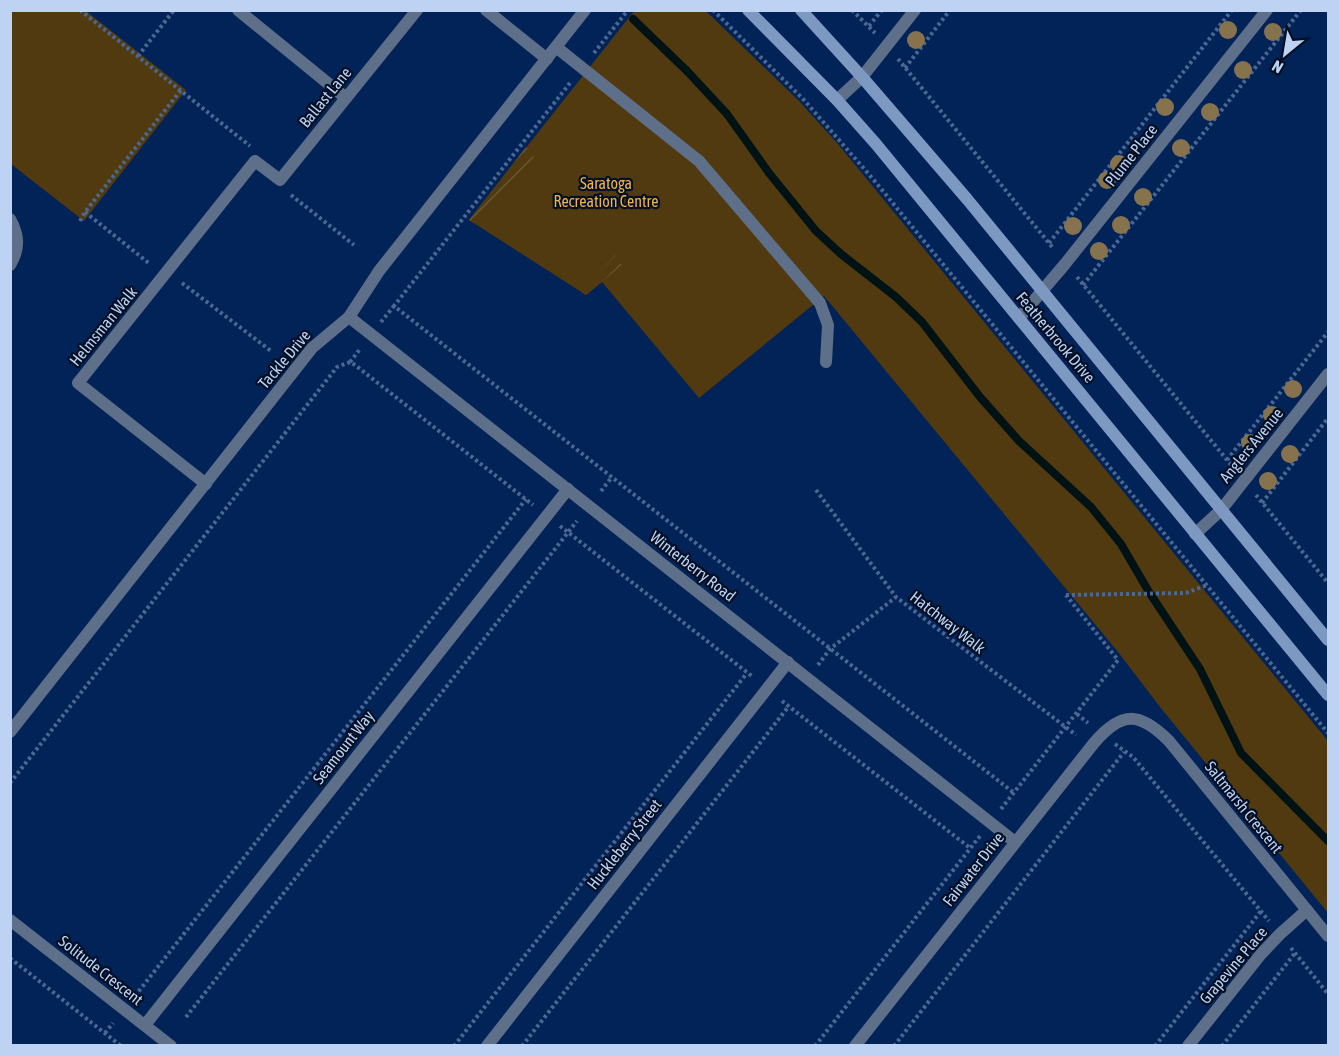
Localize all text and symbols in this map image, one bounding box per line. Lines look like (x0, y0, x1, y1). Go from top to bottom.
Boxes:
north arrow (1255, 24, 1315, 84)
text: N (1269, 57, 1286, 77)
street label: Ballast Lane (295, 63, 355, 131)
street label: Plume Place (1101, 120, 1161, 190)
park label: Saratoga Recreation Centre (553, 174, 659, 210)
street label: Helmsman Walk (66, 283, 140, 369)
street label: Featherbrook Drive (1013, 288, 1099, 386)
street label: Tackle Drive (254, 326, 314, 392)
street label: Anglers Avenue (1215, 404, 1287, 487)
street label: Winterberry Road (646, 527, 739, 606)
street label: Hatchway Walk (906, 587, 989, 658)
street label: Seamount Way (309, 707, 378, 788)
street label: Saltmarsh Crescent (1202, 758, 1287, 857)
street label: Huckleberry Street (583, 795, 666, 893)
street label: Fairwater Drive (939, 829, 1007, 909)
street label: Grapevine Place (1196, 923, 1271, 1008)
street label: Solitude Crescent (55, 932, 147, 1009)

